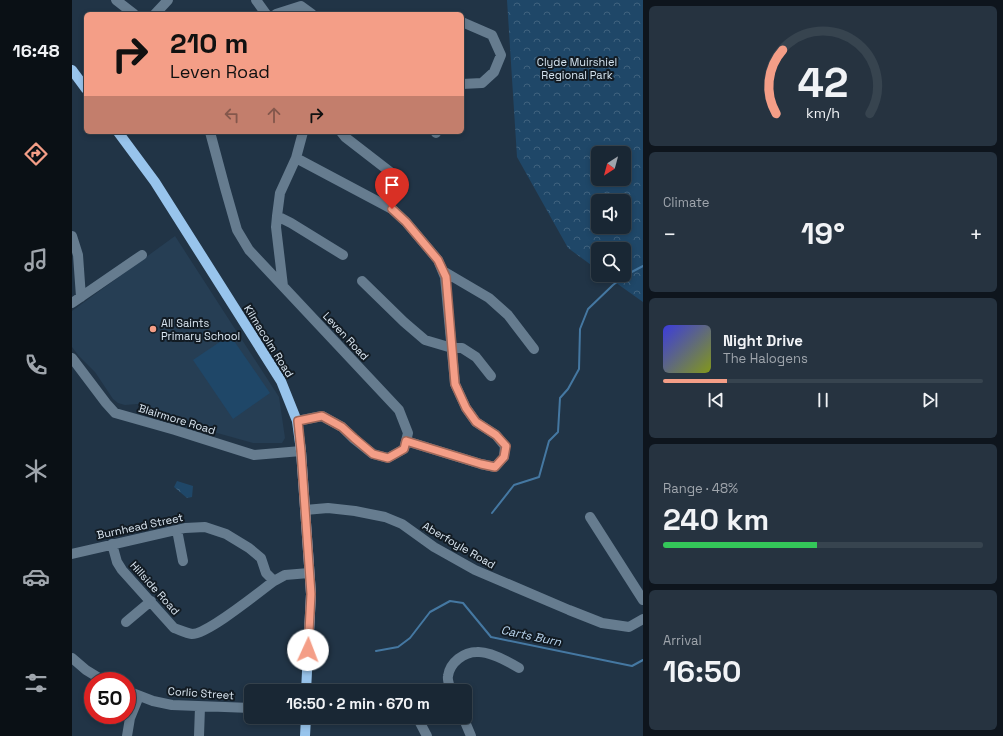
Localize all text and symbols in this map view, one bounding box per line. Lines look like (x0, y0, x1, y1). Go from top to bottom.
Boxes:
text: 210 m (170, 25, 248, 61)
icon: right (104, 28, 156, 80)
text: 16:48 (13, 39, 59, 62)
park label: Clyde Muirshiel Regional Park (537, 55, 617, 82)
text: 42 (797, 56, 849, 109)
text: Leven Road (170, 60, 270, 83)
icon: left (221, 104, 243, 126)
icon: ahead (263, 104, 285, 126)
icon: right (305, 104, 327, 126)
text: km/h (806, 104, 840, 122)
icon: directions (22, 140, 50, 168)
north arrow (591, 146, 631, 186)
map controls (591, 146, 631, 282)
pin (375, 168, 409, 209)
icon: arrive (381, 174, 403, 196)
button: sound (591, 194, 631, 234)
text: Climate (663, 194, 709, 211)
text: 19° (801, 214, 845, 253)
text: − (663, 220, 677, 248)
text: + (969, 220, 983, 248)
button: search (591, 242, 631, 282)
icon: music (22, 246, 50, 274)
street label: Kilmacolm Road (241, 302, 297, 380)
street label: Leven Road (320, 309, 372, 363)
place label: All Saints Primary School (161, 316, 240, 343)
marker: All Saints Primary School (148, 324, 158, 334)
text: Night Drive (723, 331, 803, 350)
text: The Halogens (723, 350, 808, 367)
icon: phone (22, 351, 50, 379)
icon: previous (705, 389, 727, 411)
icon: pause (812, 389, 834, 411)
icon: next (919, 389, 941, 411)
street label: Blairmore Road (137, 401, 217, 437)
icon: climate (22, 457, 50, 485)
text: Range · 48% (663, 480, 738, 497)
text: 240 km (663, 500, 769, 539)
street label: Burnhead Street (96, 510, 184, 542)
street label: Aberfoyle Road (420, 518, 498, 572)
street label: Hillside Road (127, 558, 183, 618)
icon: car (22, 563, 50, 591)
water label: Carts Burn (499, 622, 563, 650)
position arrow (287, 629, 329, 671)
text: Arrival (663, 632, 702, 649)
text: 16:50 (663, 652, 741, 691)
icon: filters (22, 669, 50, 697)
speed limit sign: 50 (84, 672, 136, 724)
street label: Corlic Street (167, 684, 235, 702)
text: 16:50 · 2 min · 670 m (286, 694, 430, 713)

